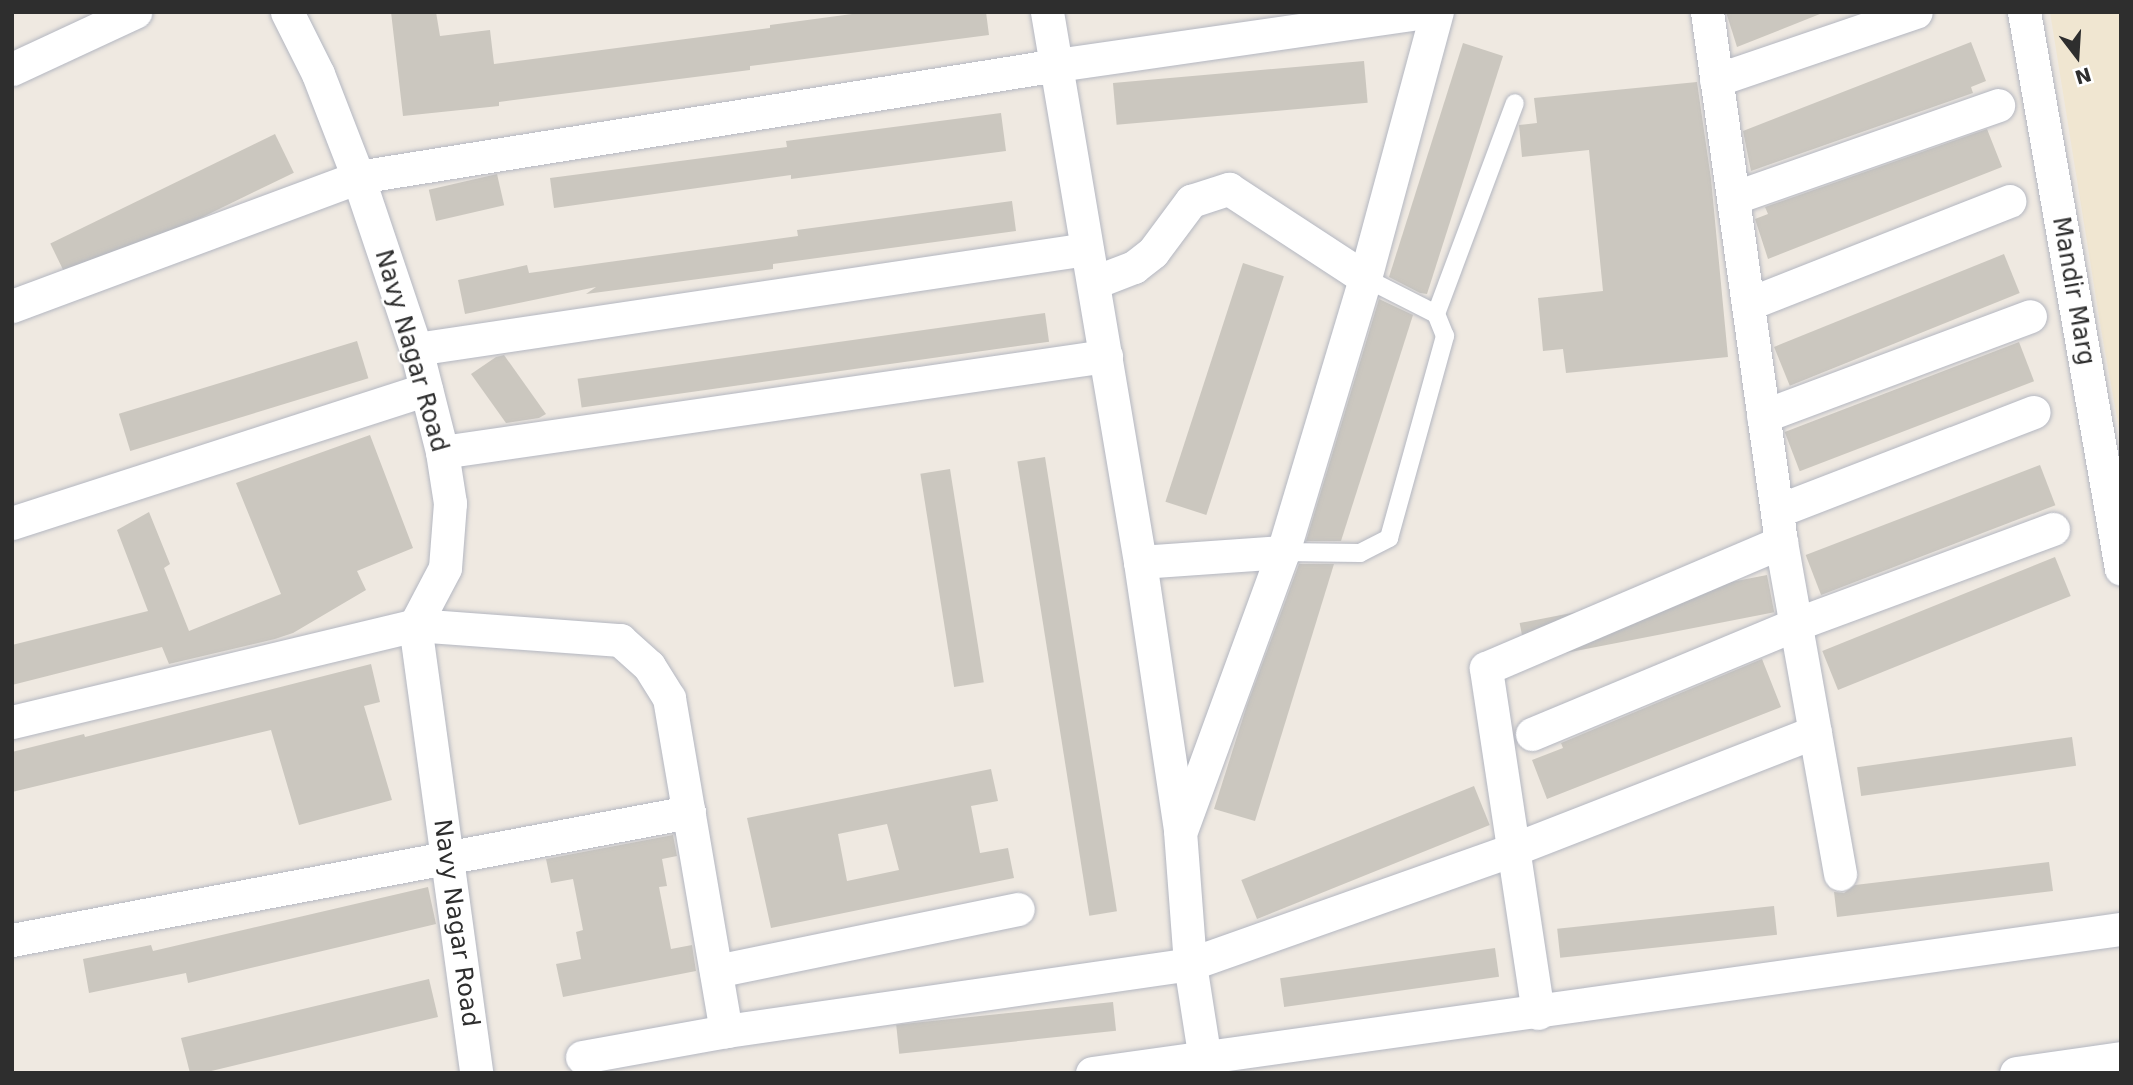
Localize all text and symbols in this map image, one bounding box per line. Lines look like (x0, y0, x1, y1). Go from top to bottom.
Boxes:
north arrow (2042, 21, 2112, 91)
text: N (2072, 63, 2094, 89)
street label: Mandir Marg (2046, 215, 2100, 367)
street label: Navy Nagar Road (368, 247, 454, 455)
street label: Navy Nagar Road (427, 818, 485, 1028)

